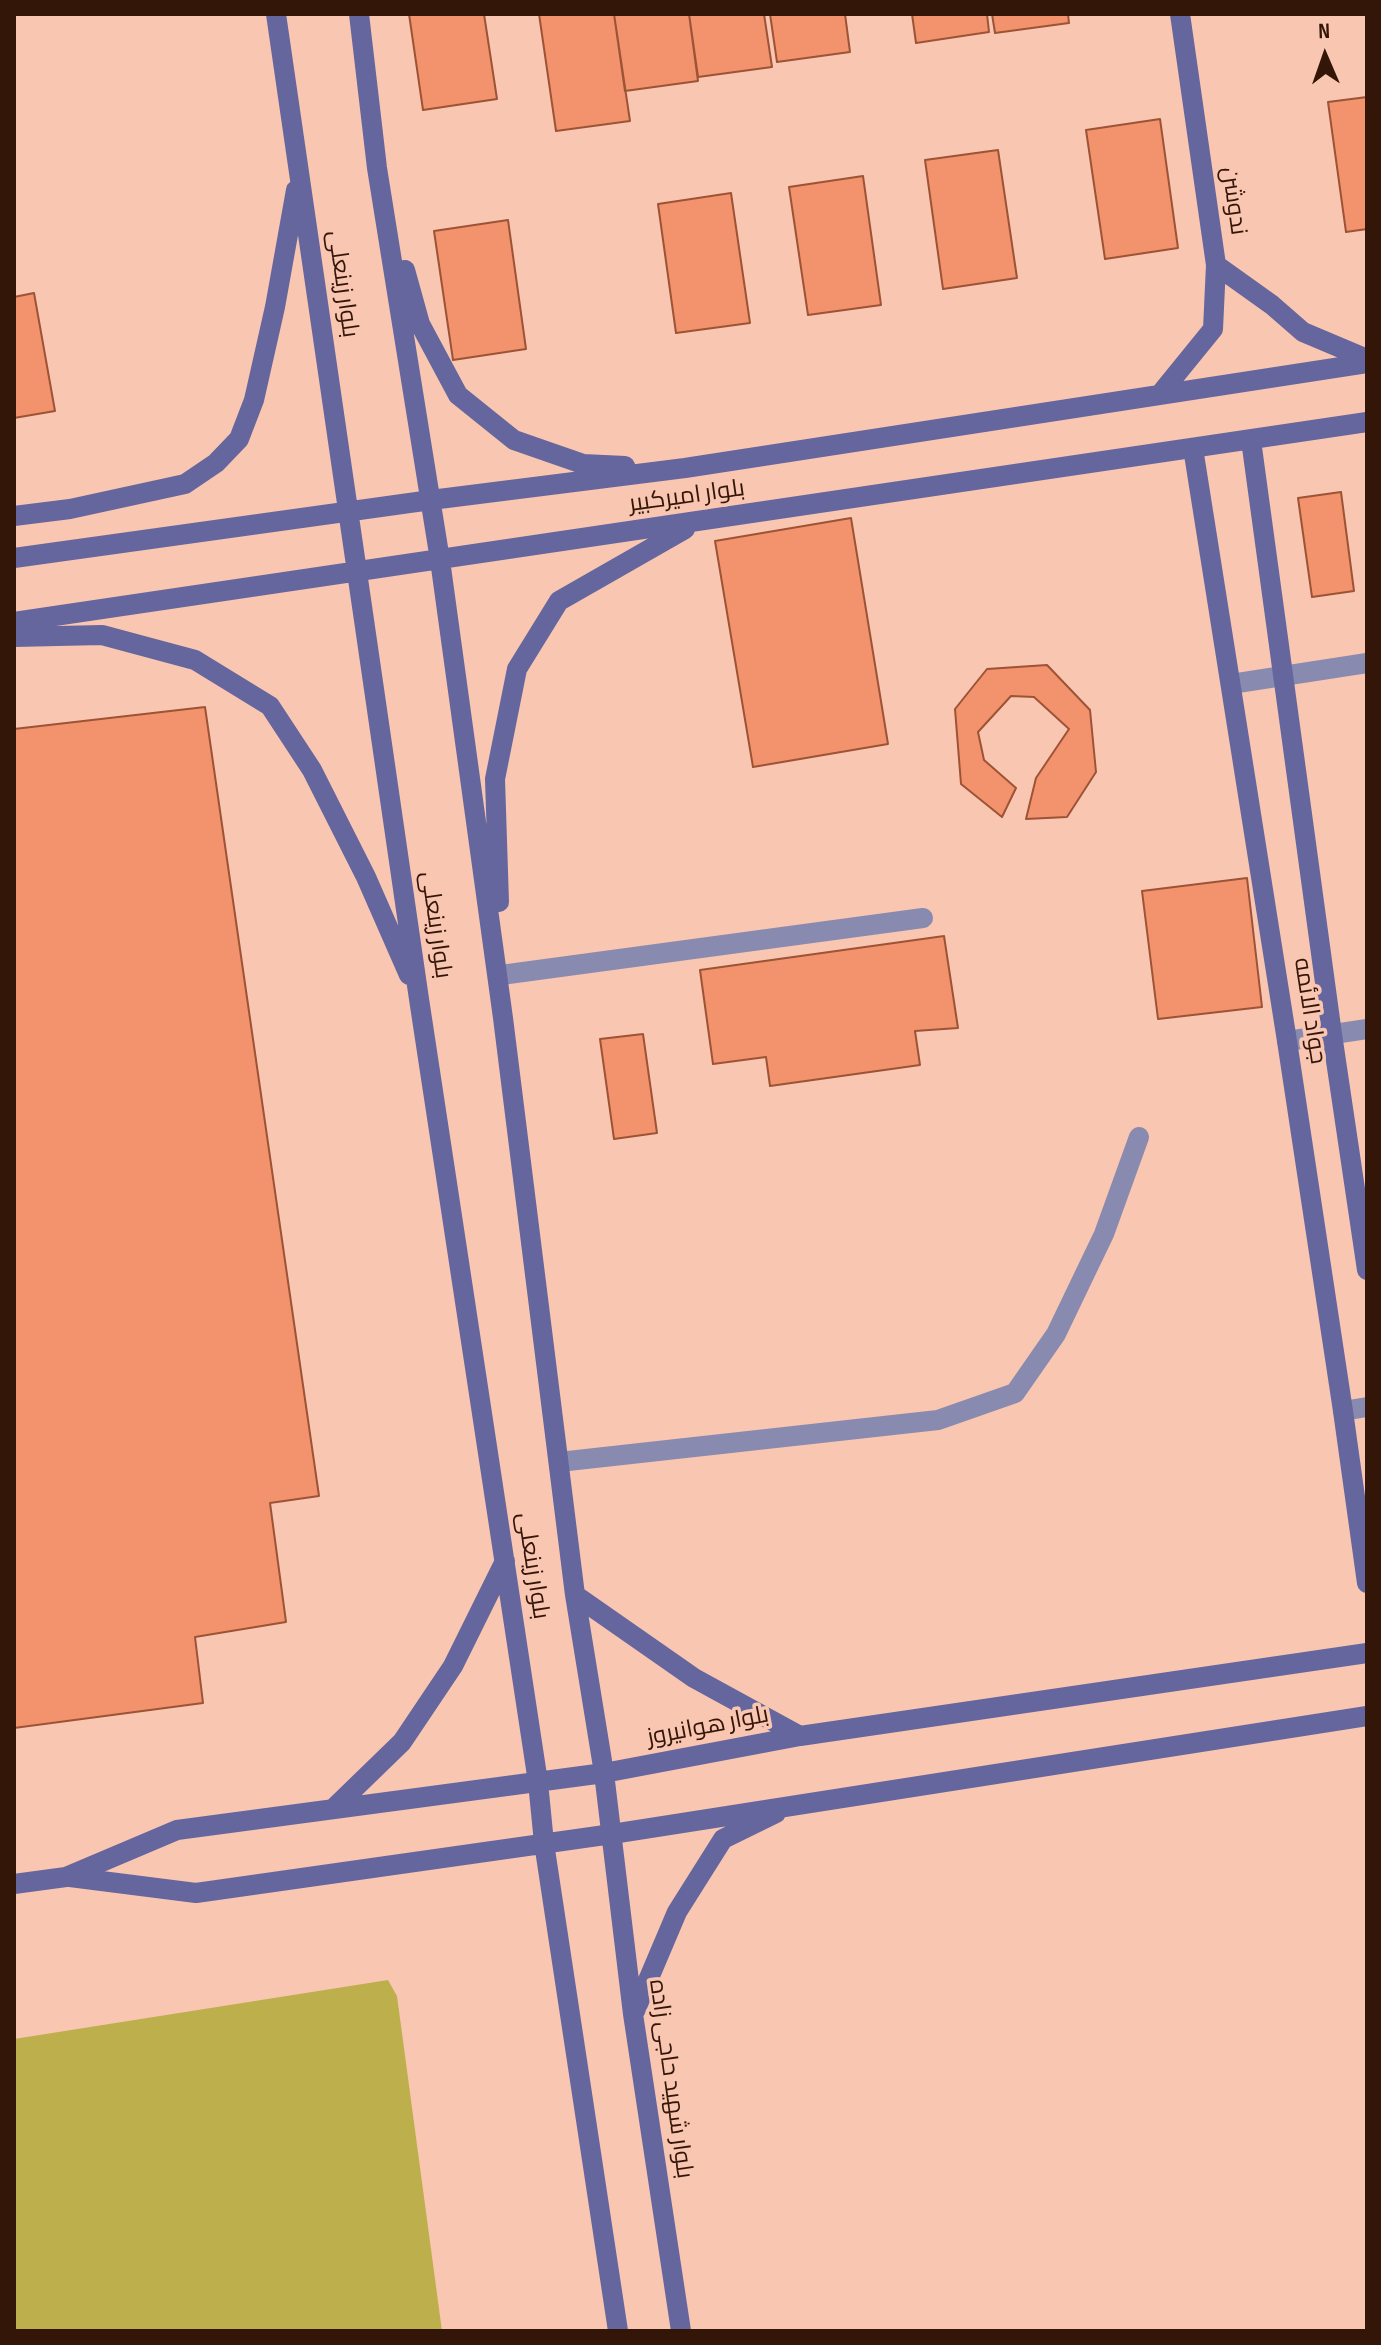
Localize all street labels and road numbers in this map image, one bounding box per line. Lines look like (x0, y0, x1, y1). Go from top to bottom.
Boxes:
street label: ندوشن (1214, 165, 1252, 237)
street label: بلوار زینعلی (320, 229, 364, 339)
street label: بلوار امیرکبیر (627, 475, 747, 519)
street label: بلوار زینعلی (413, 870, 457, 980)
street label: جواد الائمه (1286, 956, 1332, 1066)
street label: بلوار زینعلی (509, 1510, 555, 1622)
street label: بلوار هوانیروز (645, 1701, 771, 1753)
street label: بلوار شهید حاجی زاده (642, 1978, 698, 2180)

